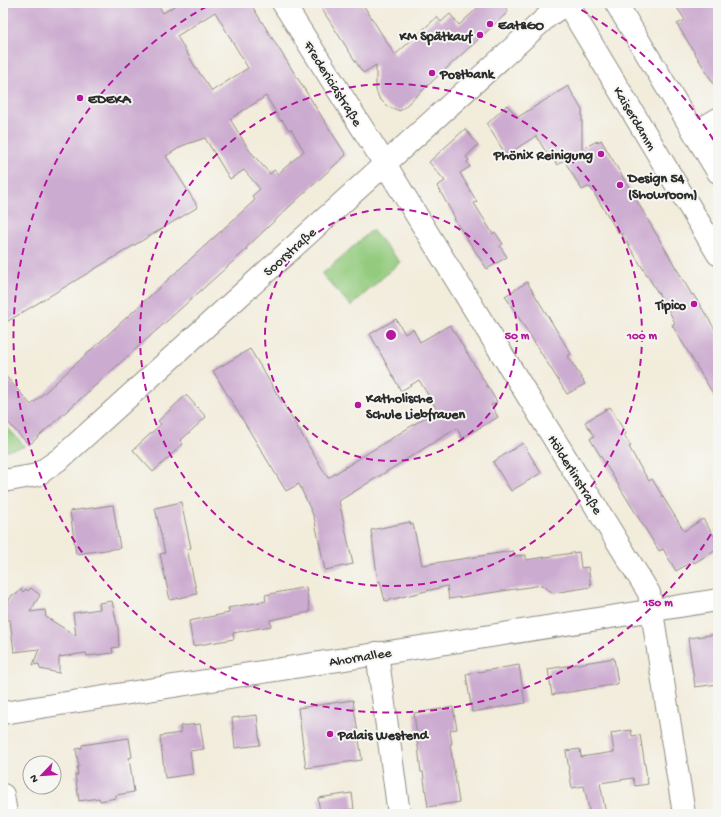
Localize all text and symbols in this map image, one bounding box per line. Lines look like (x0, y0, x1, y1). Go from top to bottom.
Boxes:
place label: Eat&GO (498, 18, 544, 35)
marker: Eat&GO (485, 19, 495, 29)
place label: KM Spätkauf (399, 29, 474, 46)
marker: KM Spätkauf (475, 30, 485, 40)
street label: Fredericiastraße (298, 38, 365, 131)
place label: Postbank (439, 67, 496, 84)
marker: Postbank (427, 68, 437, 78)
street label: Kaiserdamm (608, 84, 660, 154)
place label: EDEKA (88, 92, 132, 109)
marker: EDEKA (75, 93, 85, 103)
place label: Phönix Reinigung (493, 148, 593, 165)
marker: Phönix Reinigung (596, 149, 606, 159)
place label: Design 54 (Showroom) (626, 171, 698, 204)
marker: Design 54 (Showroom) (615, 180, 625, 190)
street label: Soorstraße (261, 224, 321, 281)
place label: Tipico (655, 298, 687, 315)
marker: Tipico (689, 299, 699, 309)
centre of rings (384, 328, 398, 342)
text: 50 m (505, 330, 530, 344)
text: 100 m (626, 330, 657, 344)
place label: Katholische Schule Liebfrauen (365, 391, 466, 424)
marker: Katholische Schule Liebfrauen (353, 400, 363, 410)
street label: Hölderlinstraße (543, 432, 606, 519)
text: 150 m (642, 597, 673, 611)
street label: Ahornallee (328, 645, 394, 672)
place label: Palais Westend (337, 728, 430, 745)
marker: Palais Westend (325, 729, 335, 739)
north arrow (22, 755, 62, 795)
text: N (28, 773, 42, 784)

